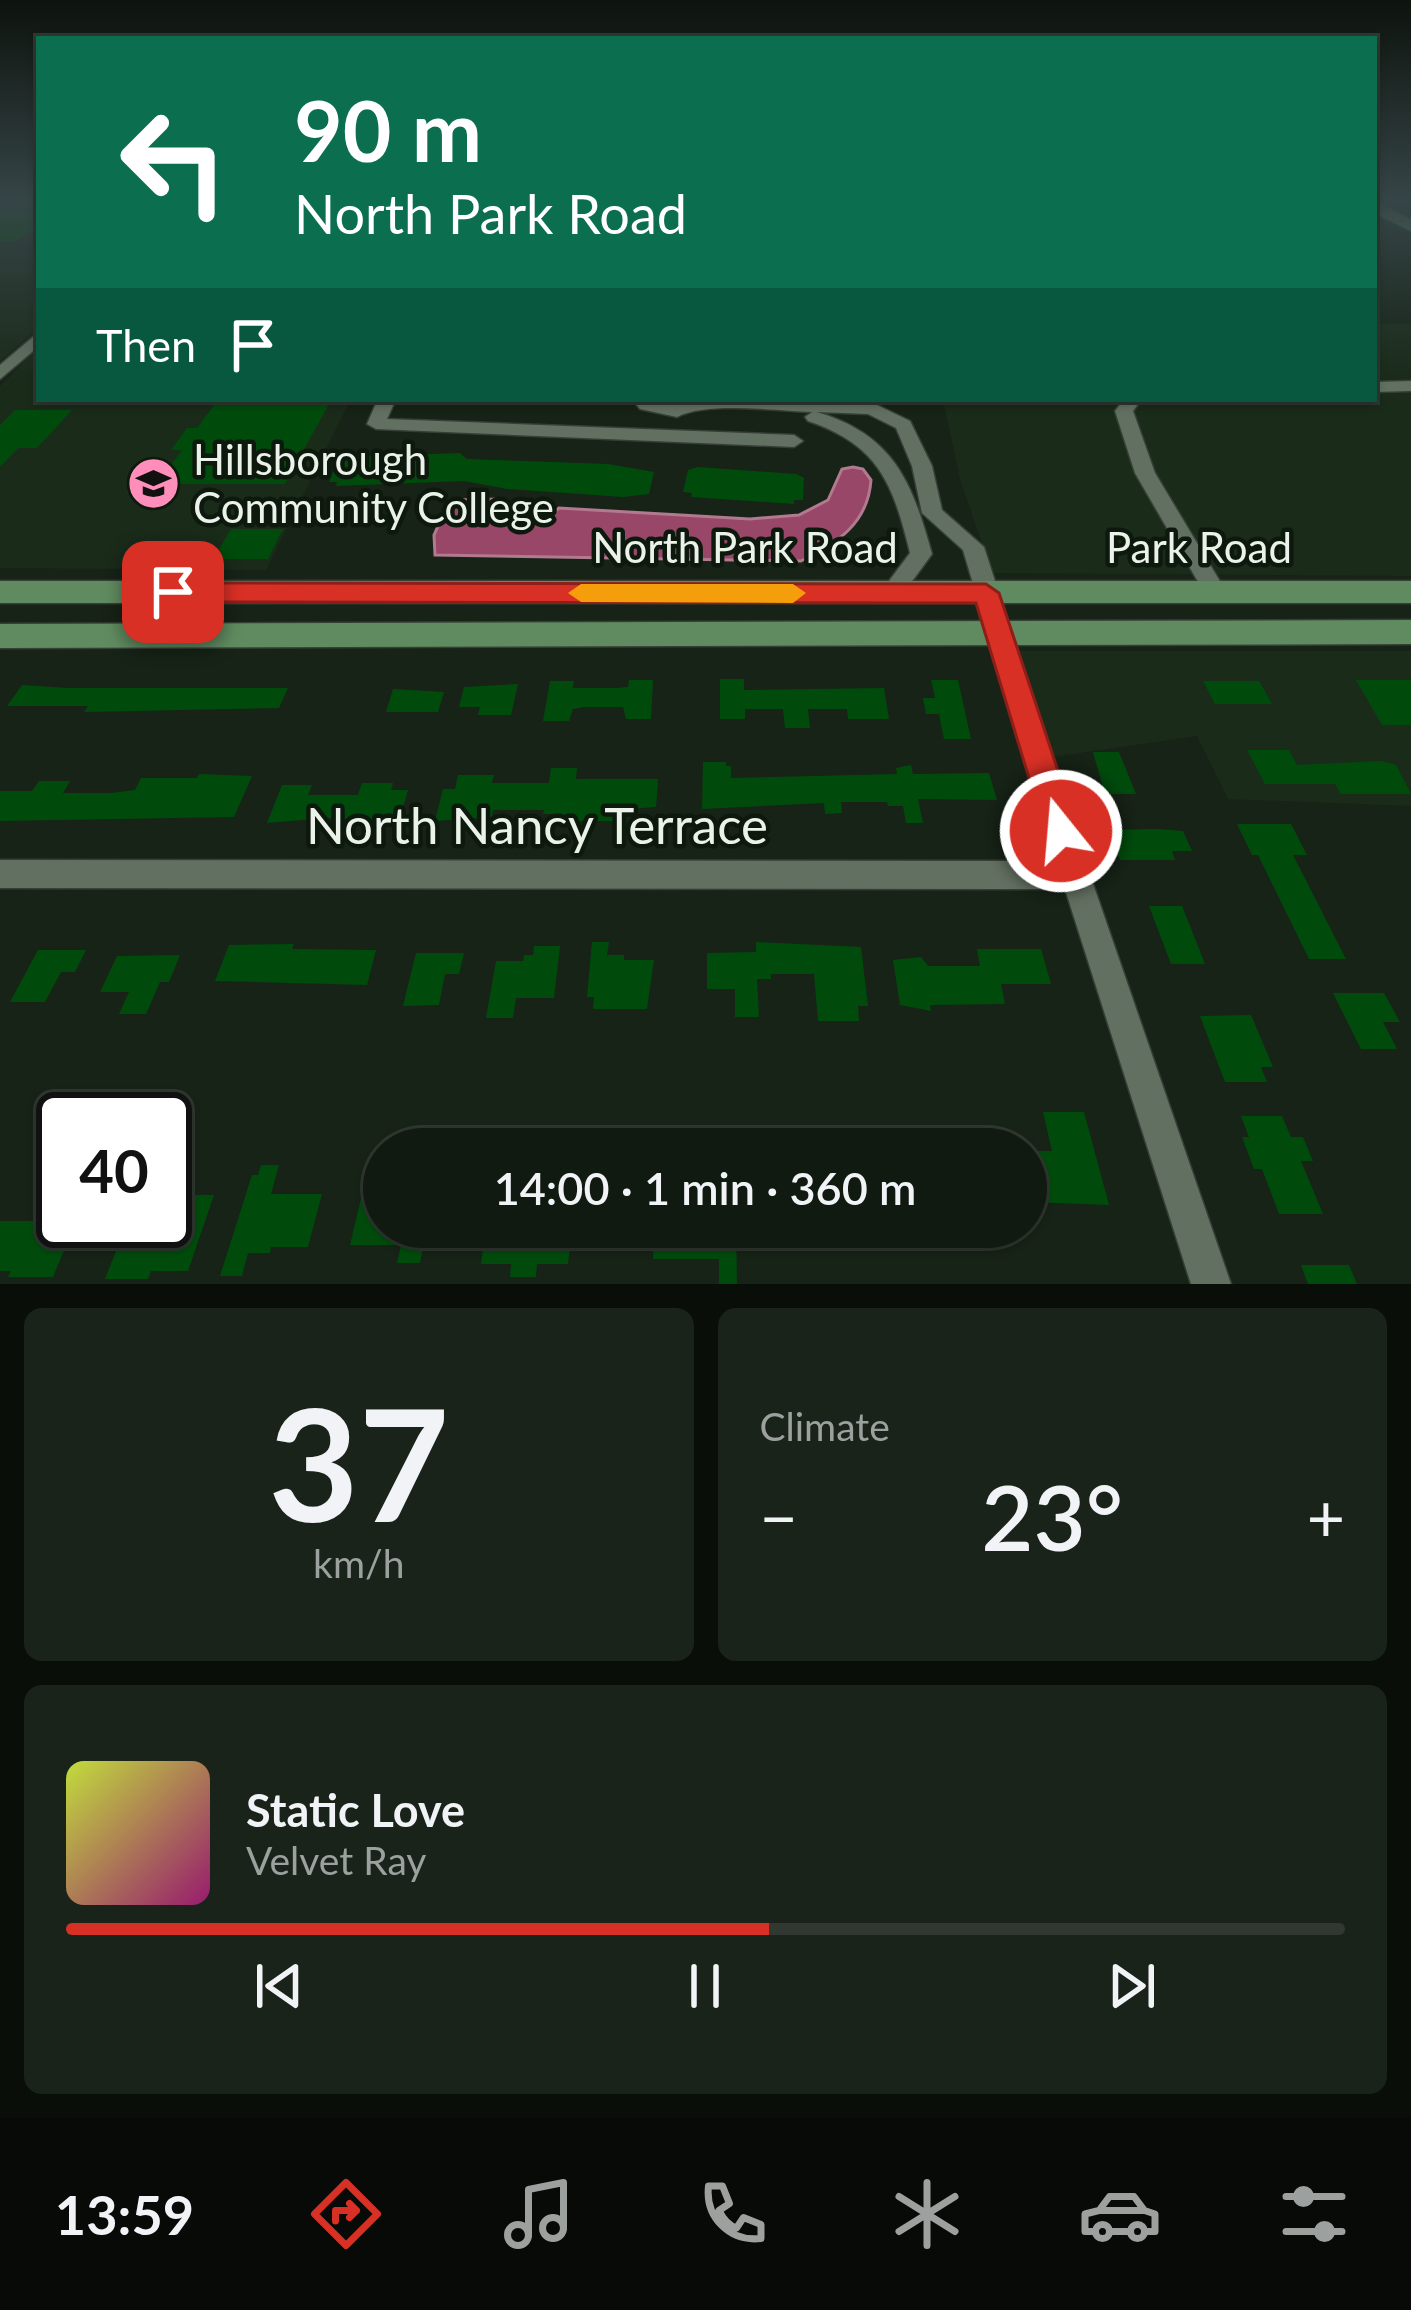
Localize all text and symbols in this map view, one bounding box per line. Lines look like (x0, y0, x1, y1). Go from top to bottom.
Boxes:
text: 90 m (294, 79, 482, 180)
icon: left (96, 84, 252, 240)
text: North Park Road (294, 181, 687, 246)
icon: arrive (220, 312, 286, 378)
text: Then (96, 318, 196, 372)
place label: Hillsborough Community College (193, 434, 554, 532)
school or university icon: Hillsborough Community College (126, 456, 182, 512)
street label: North Park Road (592, 522, 898, 572)
street label: Park Road (1106, 522, 1292, 572)
pin (122, 541, 224, 643)
icon: arrive (140, 559, 206, 625)
position arrow (998, 768, 1124, 894)
street label: North Nancy Terrace (306, 794, 768, 855)
speed limit sign: 40 (36, 1092, 192, 1248)
text: 14:00 · 1 min · 360 m (494, 1161, 916, 1215)
text: 37 (268, 1368, 449, 1555)
text: Climate (760, 1403, 890, 1449)
text: 23° (981, 1462, 1123, 1570)
text: − (760, 1477, 798, 1556)
text: + (1307, 1477, 1345, 1556)
text: km/h (313, 1540, 404, 1586)
text: Static Love (246, 1783, 465, 1837)
text: Velvet Ray (246, 1837, 426, 1883)
icon: previous (246, 1953, 312, 2019)
icon: pause (672, 1953, 738, 2019)
icon: next (1099, 1953, 1165, 2019)
icon: directions (304, 2172, 388, 2256)
icon: music (497, 2172, 581, 2256)
icon: phone (691, 2172, 775, 2256)
icon: climate (885, 2172, 969, 2256)
icon: car (1078, 2172, 1162, 2256)
icon: filters (1272, 2172, 1356, 2256)
text: 13:59 (55, 2182, 194, 2247)

